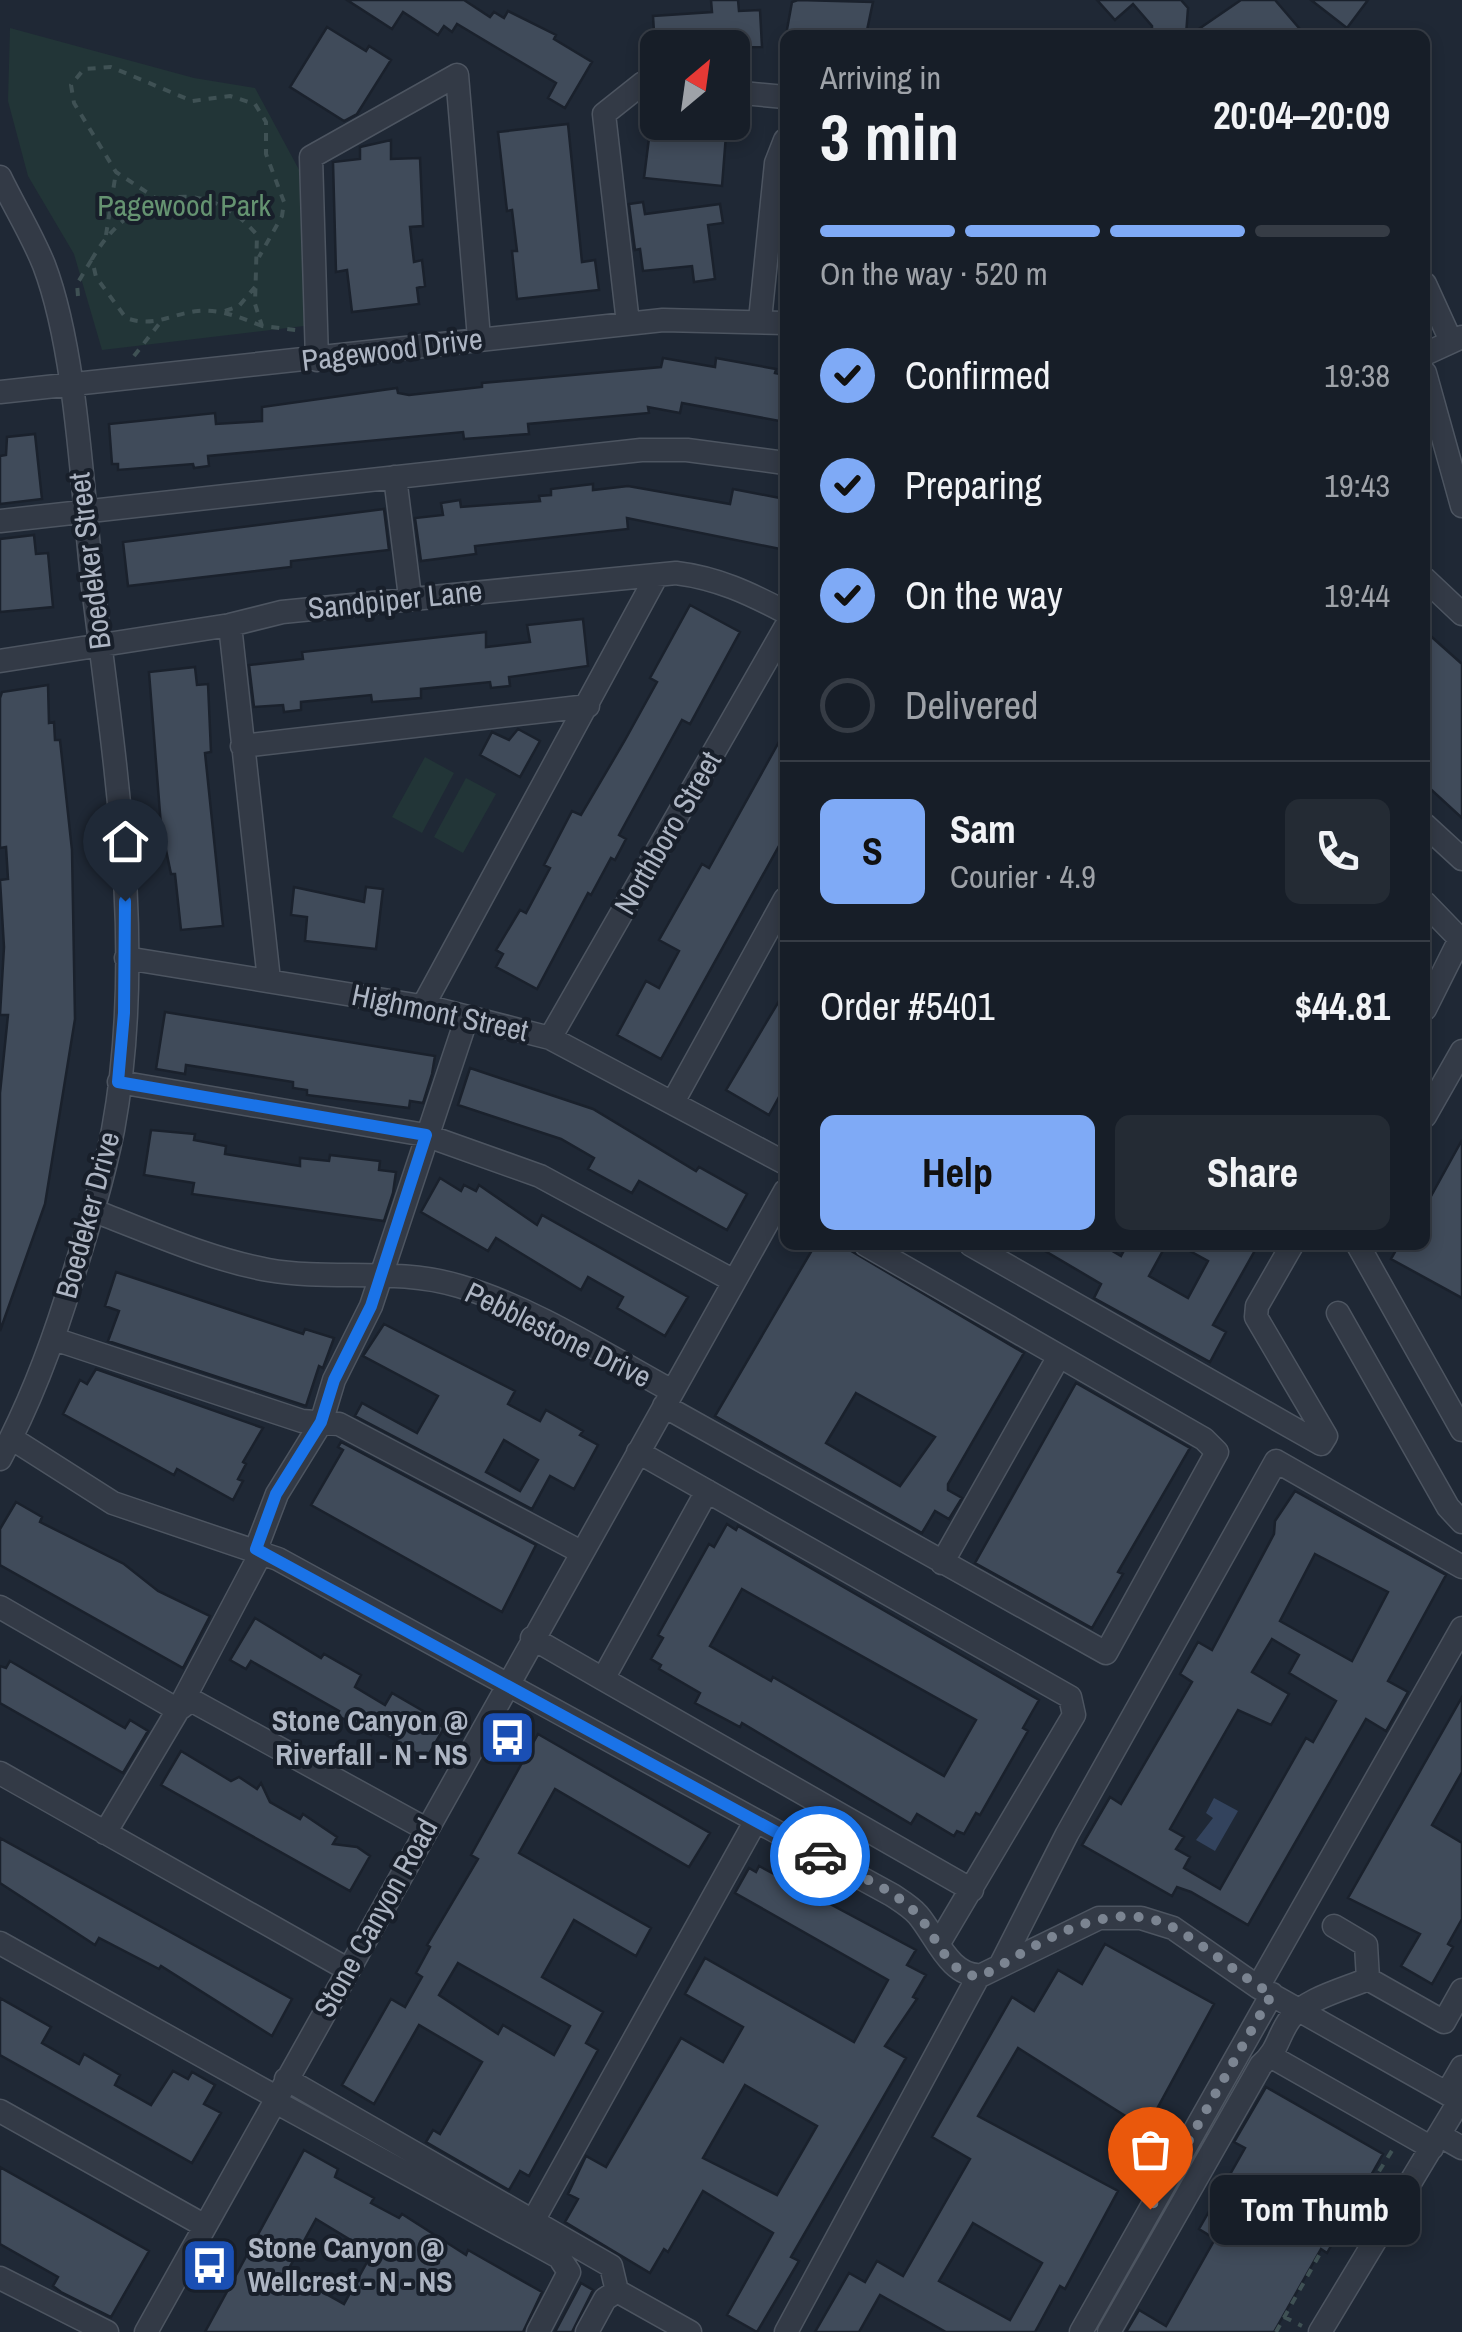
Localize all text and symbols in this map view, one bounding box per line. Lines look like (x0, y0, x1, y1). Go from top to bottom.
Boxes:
north arrow (640, 30, 750, 140)
map controls (640, 30, 750, 140)
text: Arriving in (820, 56, 941, 99)
text: 20:04–20:09 (1213, 90, 1390, 141)
text: 3 min (820, 93, 959, 180)
park label: Pagewood Park (97, 185, 272, 225)
text: On the way · 520 m (820, 252, 1048, 295)
street label: Pagewood Drive (299, 318, 485, 380)
icon: check (820, 348, 875, 403)
text: Confirmed (905, 350, 1050, 401)
text: 19:38 (1324, 354, 1390, 397)
icon: check (820, 458, 875, 513)
text: Preparing (905, 460, 1042, 511)
text: 19:43 (1324, 464, 1390, 507)
street label: Boedeker Street (58, 470, 120, 652)
icon: check (820, 568, 875, 623)
street label: Sandpiper Lane (306, 570, 484, 628)
text: On the way (905, 570, 1063, 621)
text: 19:44 (1324, 574, 1390, 617)
text: Delivered (905, 680, 1038, 731)
street label: Northboro Street (604, 744, 730, 921)
pin (83, 799, 168, 902)
button: phone (1285, 799, 1390, 904)
text: Sam (950, 804, 1016, 855)
icon: home (98, 814, 153, 869)
text: S (862, 826, 883, 877)
text: Courier · 4.9 (950, 855, 1096, 898)
street label: Highmont Street (348, 974, 532, 1050)
text: Order #5401 (820, 981, 995, 1032)
text: $44.81 (1295, 981, 1390, 1032)
button: Help (820, 1115, 1095, 1230)
button: Share (1115, 1115, 1390, 1230)
street label: Boedeker Drive (46, 1127, 128, 1302)
street label: Pebblestone Drive (459, 1272, 658, 1396)
place label: Stone Canyon @ Riverfall - N - NS (272, 1700, 468, 1774)
bus stop icon: Stone Canyon @ Riverfall - N - NS (477, 1708, 537, 1768)
courier (770, 1806, 870, 1906)
street label: Stone Canyon Road (304, 1811, 446, 2024)
icon: car (793, 1829, 848, 1884)
pin (1108, 2107, 1193, 2210)
icon: bag (1123, 2122, 1178, 2177)
callout: Tom Thumb (1210, 2174, 1420, 2244)
text: Tom Thumb (1241, 2188, 1389, 2231)
place label: Stone Canyon @ Wellcrest - N - NS (248, 2227, 453, 2301)
bus stop icon: Stone Canyon @ Wellcrest - N - NS (179, 2235, 239, 2295)

